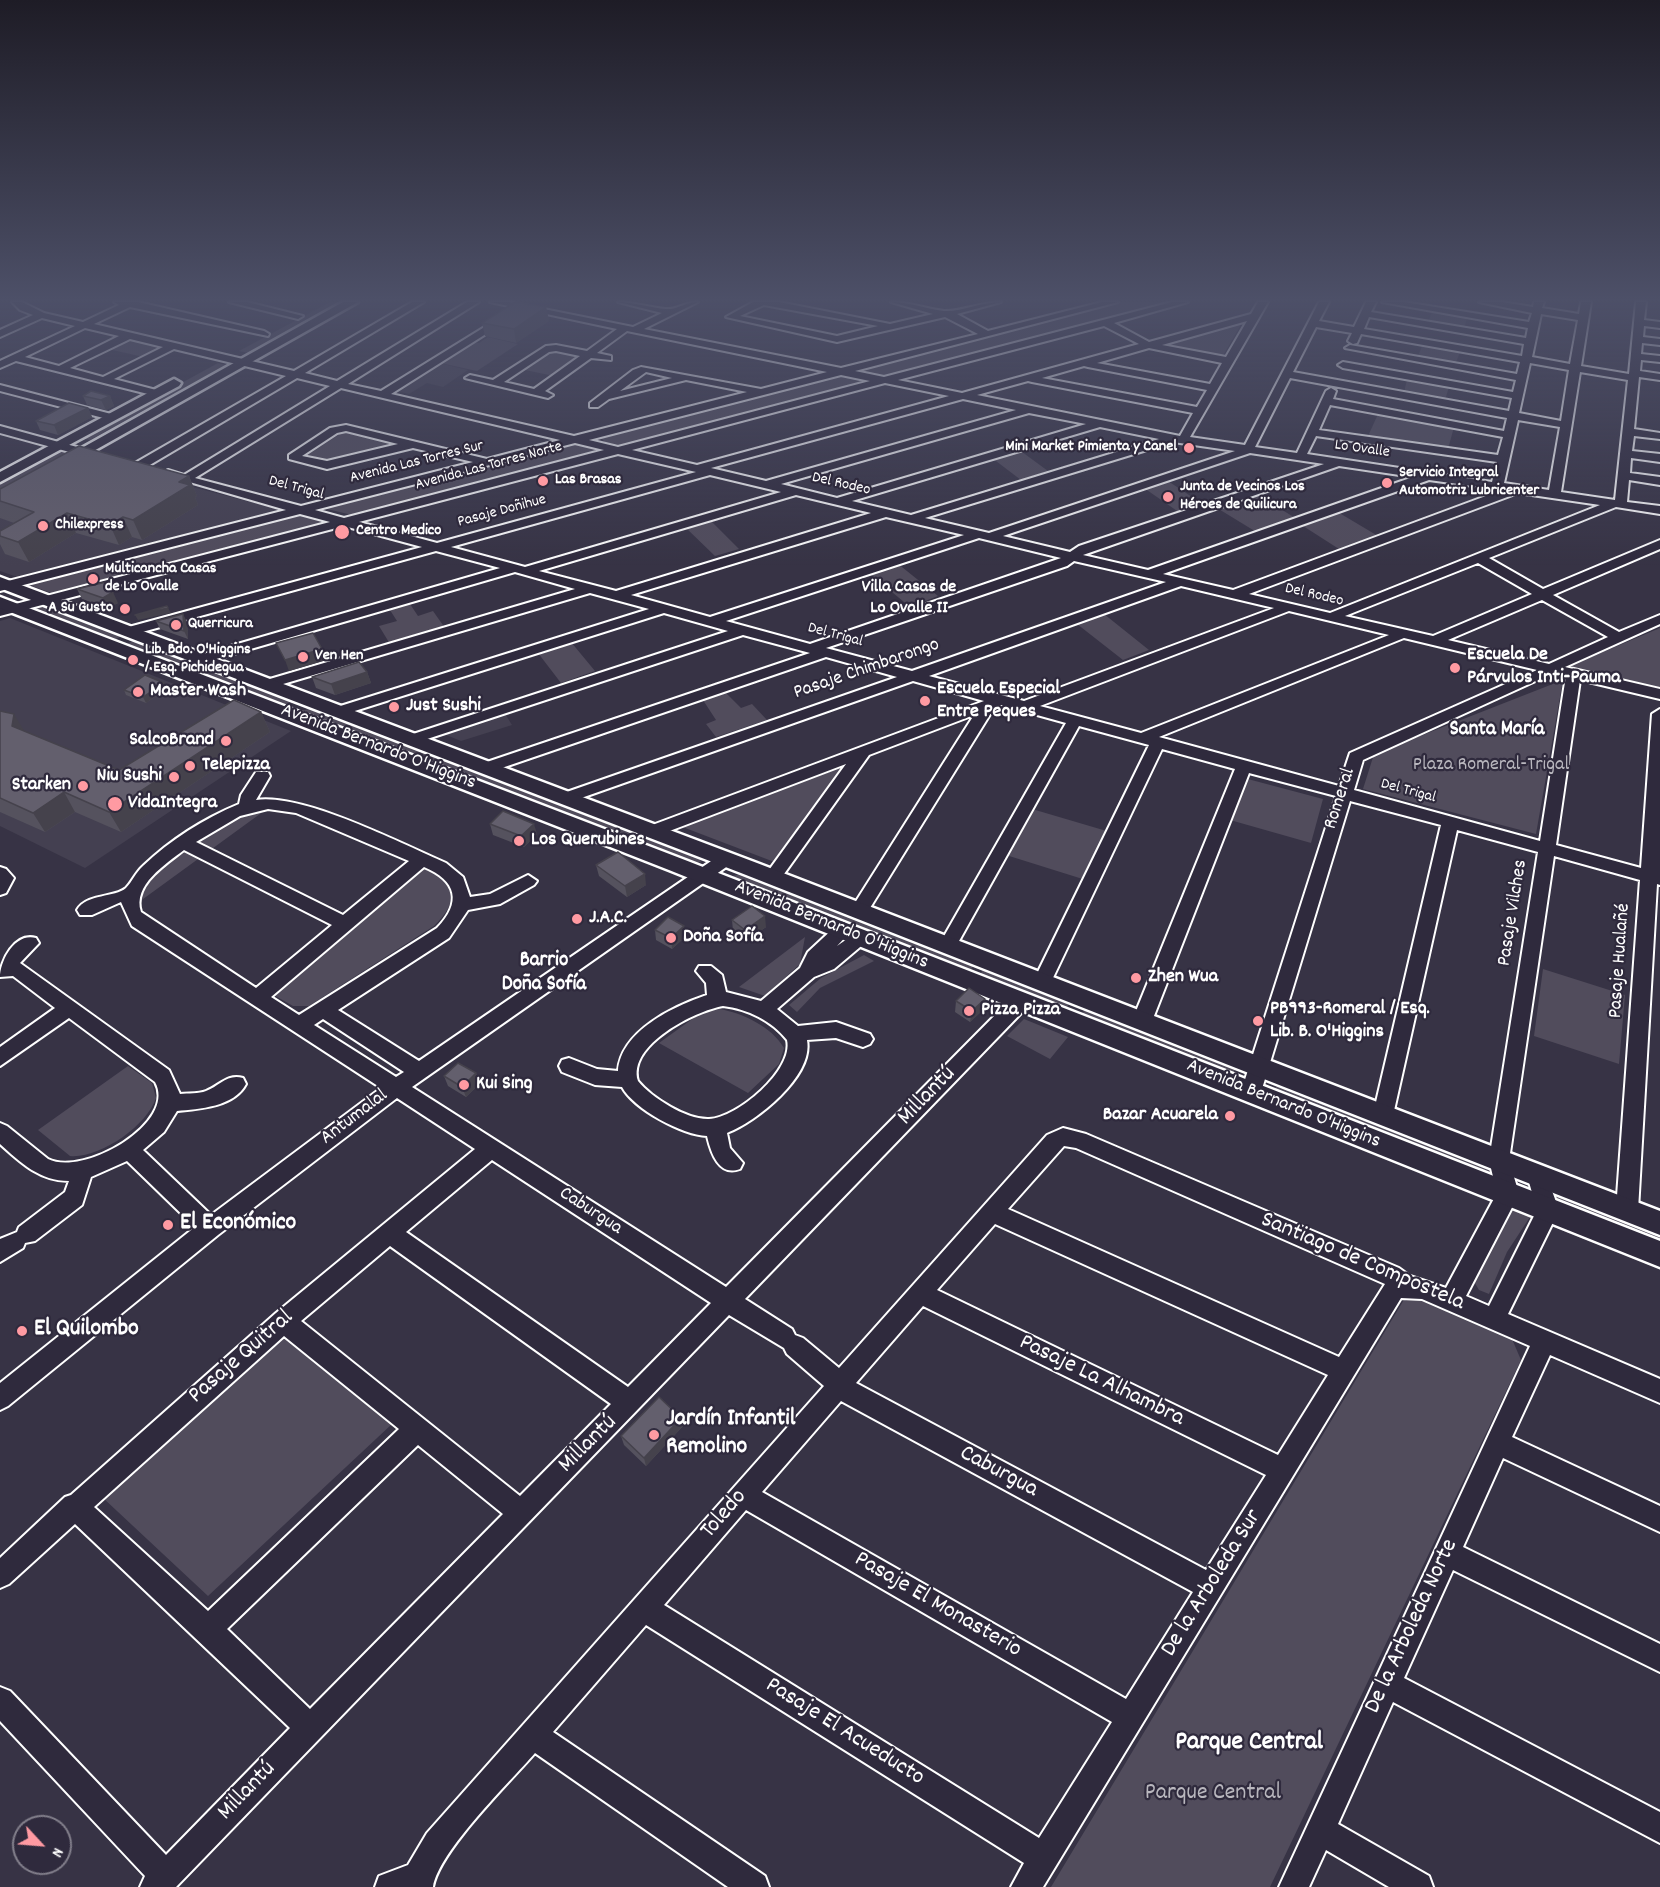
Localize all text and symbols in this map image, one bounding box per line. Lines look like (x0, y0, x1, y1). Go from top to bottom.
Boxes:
street label: Avenida Las Torres Sur (348, 437, 486, 489)
street label: Lo Ovalle (1333, 437, 1391, 463)
street label: Avenida Las Torres Norte (413, 438, 565, 496)
place label: Mini Market Pimienta y Canel (1005, 438, 1177, 458)
marker: Mini Market Pimienta y Canel (1182, 441, 1196, 455)
place label: Servicio Integral Automotriz Lubricenter (1399, 464, 1539, 502)
street label: Del Rodeo (810, 469, 872, 501)
place label: Las Brasas (555, 471, 621, 491)
street label: Del Trigal (266, 472, 326, 506)
marker: Las Brasas (536, 474, 550, 488)
marker: Servicio Integral Automotriz Lubricenter (1380, 476, 1394, 490)
place label: Junta de Vecinos Los Héroes de Quilicura (1180, 478, 1305, 516)
marker: Junta de Vecinos Los Héroes de Quilicura (1161, 490, 1175, 504)
street label: Pasaje Doñihue (456, 491, 548, 533)
place label: Chilexpress (55, 516, 124, 536)
marker: Chilexpress (36, 519, 50, 533)
place label: Centro Medico (356, 522, 441, 542)
marker: Centro Medico (333, 523, 351, 541)
place label: Multicancha Casas de Lo Ovalle (105, 560, 217, 598)
marker: Multicancha Casas de Lo Ovalle (86, 572, 100, 586)
district label: Villa Casas de Lo Ovalle II (862, 578, 956, 620)
street label: Del Rodeo (1283, 580, 1345, 612)
place label: A Su Gusto (48, 599, 113, 619)
marker: A Su Gusto (118, 602, 132, 616)
place label: Querricura (188, 615, 253, 635)
marker: Querricura (169, 618, 183, 632)
street label: Del Trigal (805, 619, 865, 653)
street label: Pasaje Chimbarongo (791, 634, 943, 706)
place label: Lib. Bdo. O'Higgins / Esq. Pichidegua (145, 641, 251, 679)
place label: Escuela De Párvulos Inti-Pauma (1467, 644, 1621, 691)
place label: Ven Hen (315, 647, 363, 667)
marker: Ven Hen (296, 650, 310, 664)
marker: Lib. Bdo. O'Higgins / Esq. Pichidegua (126, 653, 140, 667)
marker: Escuela De Párvulos Inti-Pauma (1448, 661, 1462, 675)
place label: Escuela Especial Entre Peques (937, 678, 1060, 725)
place label: Master Wash (150, 680, 246, 704)
marker: Master Wash (131, 685, 145, 699)
marker: Escuela Especial Entre Peques (918, 694, 932, 708)
place label: Just Sushi (406, 695, 481, 719)
street label: Avenida Bernardo O'Higgins (277, 700, 479, 796)
marker: Just Sushi (387, 700, 401, 714)
district label: Santa María (1450, 718, 1544, 744)
place label: SalcoBrand (129, 729, 214, 753)
marker: SalcoBrand (219, 734, 233, 748)
place label: Telepizza (202, 754, 270, 778)
park label: Plaza Romeral-Trigal (1413, 754, 1569, 778)
marker: Telepizza (183, 759, 197, 773)
place label: Niu Sushi (97, 765, 162, 789)
street label: Romeral (1320, 765, 1362, 833)
marker: Niu Sushi (167, 770, 181, 784)
place label: Starken (12, 774, 71, 798)
street label: Del Trigal (1378, 775, 1438, 809)
marker: Starken (76, 779, 90, 793)
place label: VidaIntegra (128, 792, 217, 816)
marker: VidaIntegra (106, 795, 124, 813)
place label: Los Querubines (531, 829, 645, 853)
marker: Los Querubines (512, 834, 526, 848)
street label: Pasaje Vilches (1494, 858, 1534, 968)
street label: Avenida Bernardo O'Higgins (731, 876, 931, 976)
street label: Pasaje Hualañé (1605, 903, 1637, 1019)
place label: J.A.C. (589, 907, 627, 931)
marker: J.A.C. (570, 912, 584, 926)
place label: Doña Sofía (683, 926, 763, 950)
marker: Doña Sofía (664, 931, 678, 945)
district label: Barrio Doña Sofía (502, 949, 586, 999)
place label: Zhen Wua (1148, 966, 1218, 990)
marker: Zhen Wua (1129, 971, 1143, 985)
place label: PB993-Romeral / Esq. Lib. B. O'Higgins (1270, 998, 1430, 1045)
place label: Pizza Pizza (981, 999, 1060, 1023)
marker: Pizza Pizza (962, 1004, 976, 1018)
marker: PB993-Romeral / Esq. Lib. B. O'Higgins (1251, 1014, 1265, 1028)
street label: Avenida Bernardo O'Higgins (1183, 1055, 1383, 1155)
street label: Millantú (893, 1061, 963, 1133)
place label: Kui Sing (476, 1073, 533, 1097)
marker: Kui Sing (457, 1078, 471, 1092)
street label: Antumalal (317, 1085, 393, 1151)
place label: Bazar Acuarela (1103, 1104, 1218, 1128)
marker: Bazar Acuarela (1223, 1109, 1237, 1123)
street label: Caburgua (554, 1183, 626, 1241)
street label: Santiago de Compostela (1256, 1207, 1468, 1319)
place label: El Económico (180, 1211, 296, 1239)
marker: El Económico (161, 1218, 175, 1232)
street label: Pasaje Quitral (184, 1305, 300, 1411)
place label: El Quilombo (34, 1317, 139, 1345)
marker: El Quilombo (15, 1324, 29, 1338)
street label: Pasaje La Alhambra (1014, 1329, 1188, 1435)
place label: Jardín Infantil Remolino (666, 1407, 795, 1463)
street label: Millantú (554, 1410, 624, 1480)
marker: Jardín Infantil Remolino (647, 1428, 661, 1442)
street label: Caburgua (954, 1440, 1042, 1506)
street label: Toledo (696, 1484, 754, 1546)
street label: De la Arboleda Sur (1156, 1505, 1270, 1663)
street label: De la Arboleda Norte (1360, 1535, 1466, 1719)
street label: Pasaje El Monasterio (848, 1546, 1026, 1666)
street label: Pasaje El Acueducto (759, 1672, 929, 1794)
district label: Parque Central (1175, 1728, 1323, 1760)
street label: Millantú (213, 1756, 283, 1828)
park label: Parque Central (1145, 1781, 1281, 1809)
north arrow (12, 1815, 72, 1875)
text: N (45, 1844, 69, 1861)

